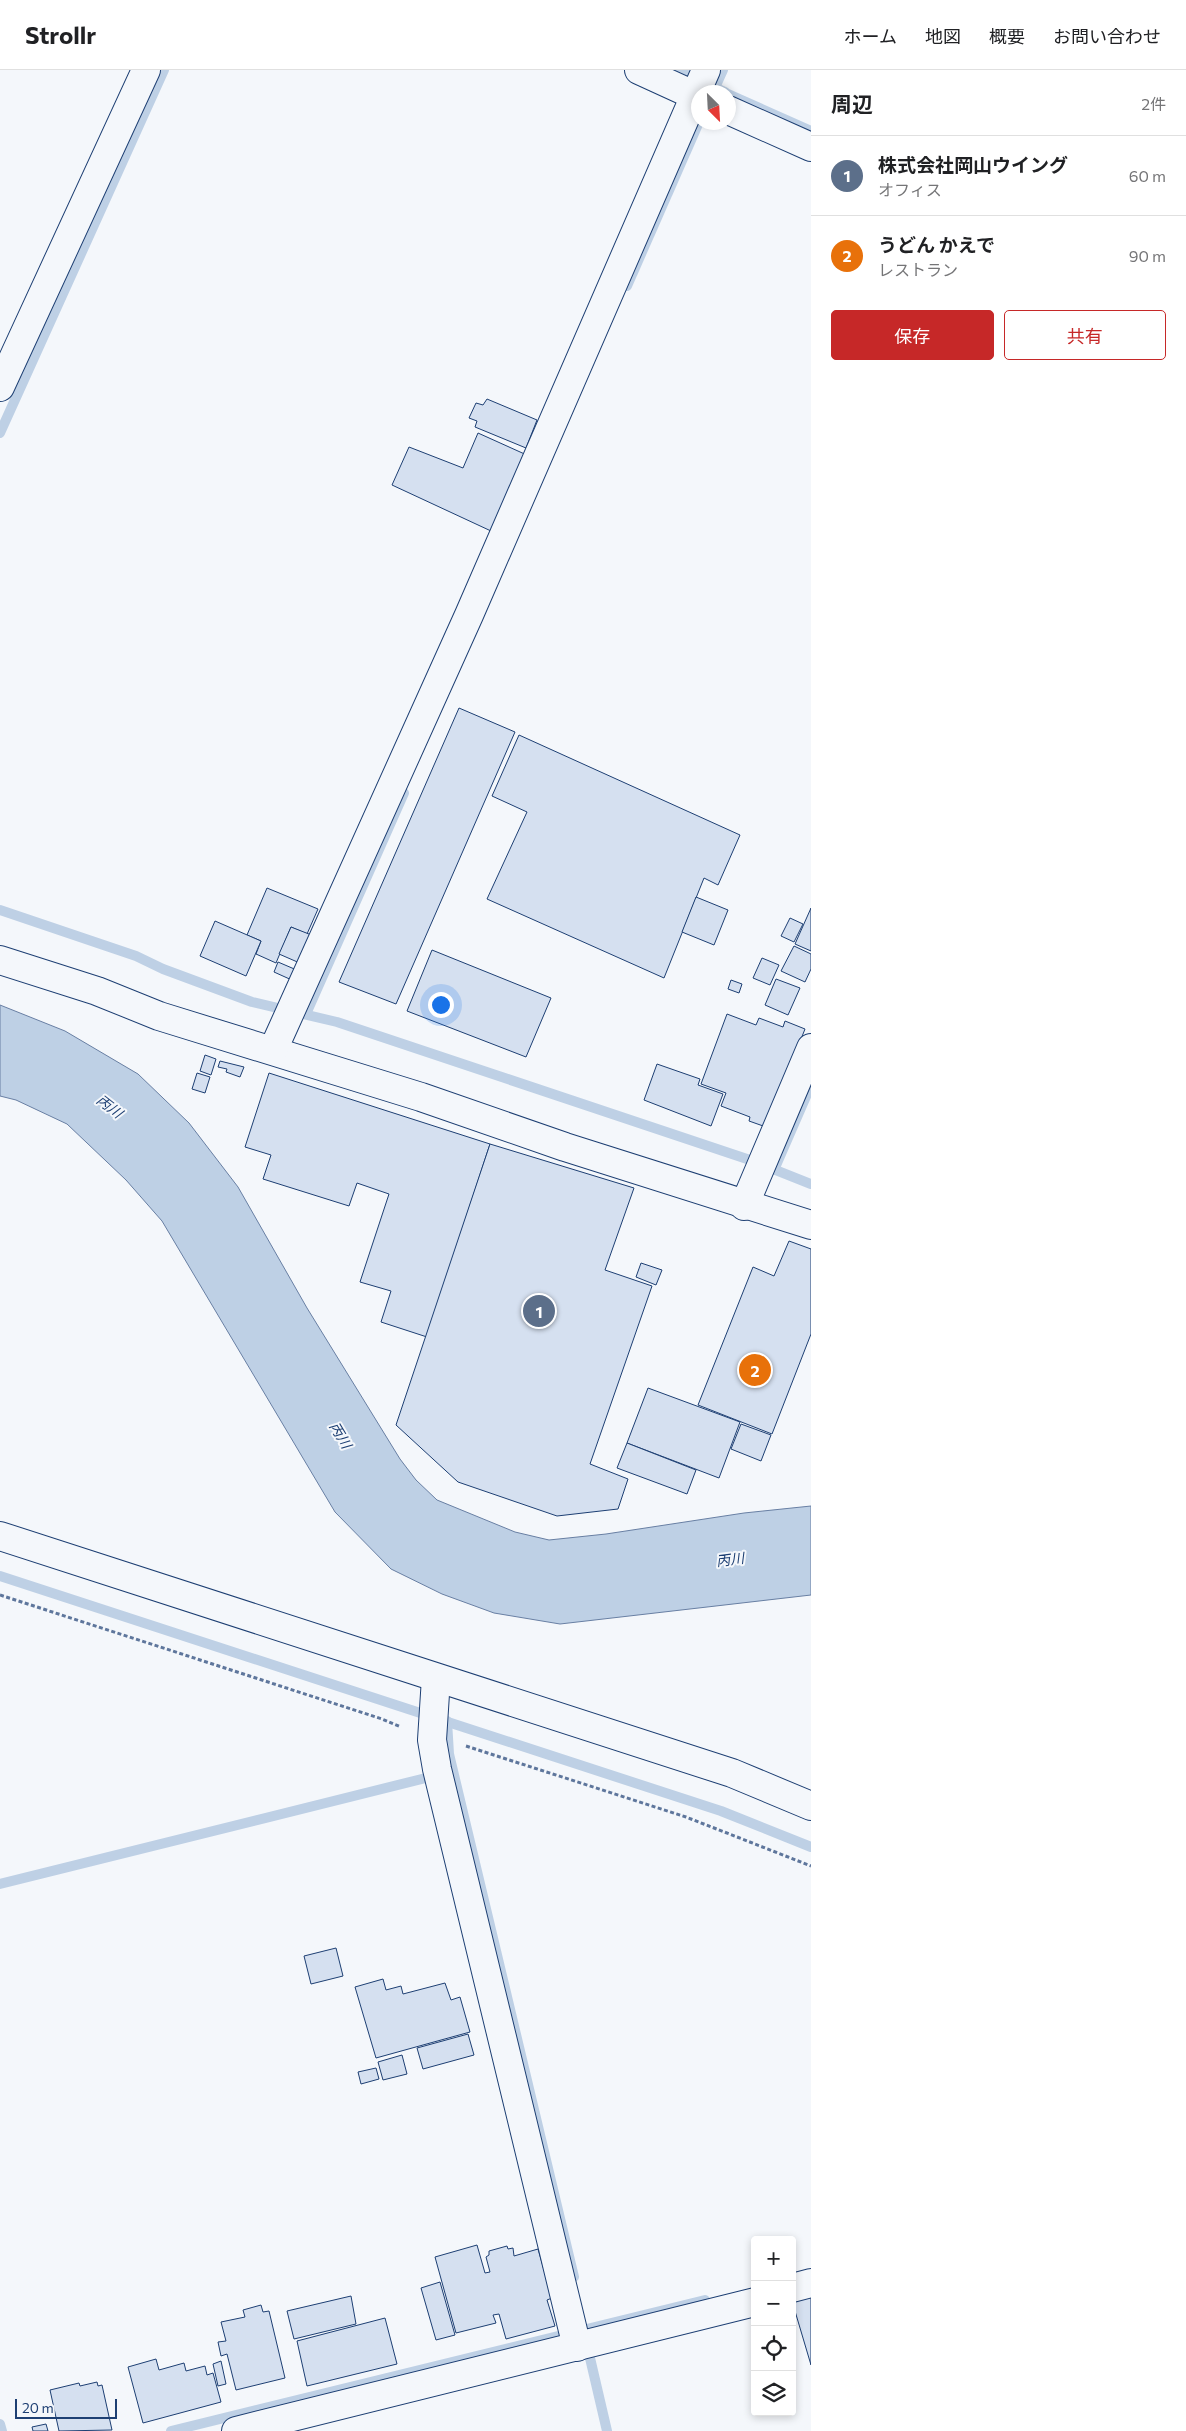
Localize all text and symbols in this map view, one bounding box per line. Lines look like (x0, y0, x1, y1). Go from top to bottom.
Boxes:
text: Strollr (25, 20, 96, 49)
text: ホーム (844, 25, 897, 47)
text: 地図 (925, 25, 961, 47)
text: 概要 (989, 25, 1025, 47)
text: お問い合わせ (1053, 25, 1161, 47)
north arrow (691, 85, 736, 130)
text: 周辺 (831, 91, 873, 116)
text: 2件 (1141, 94, 1166, 113)
text: 株式会社岡山ウイング (878, 153, 1068, 176)
text: 1 (843, 166, 851, 185)
text: 60 m (1129, 166, 1166, 185)
text: オフィス (878, 180, 942, 199)
text: うどん かえで (878, 233, 995, 256)
text: 2 (842, 246, 852, 265)
text: 90 m (1129, 246, 1166, 265)
text: レストラン (878, 260, 958, 279)
button: 保存 (831, 310, 994, 360)
button: 共有 (1004, 310, 1166, 360)
your location (428, 992, 454, 1018)
water label: 丙川 (94, 1091, 128, 1123)
pin: 1 (523, 1292, 555, 1330)
pin: 2 (739, 1351, 771, 1389)
water label: 丙川 (327, 1419, 357, 1453)
water label: 丙川 (715, 1549, 747, 1569)
map controls (751, 2236, 796, 2416)
button: + (751, 2236, 796, 2281)
button: − (751, 2281, 796, 2326)
button: locate (751, 2326, 796, 2371)
button: layers (751, 2371, 796, 2416)
scale bar (15, 2396, 118, 2419)
text: 20 m (22, 2399, 54, 2416)

